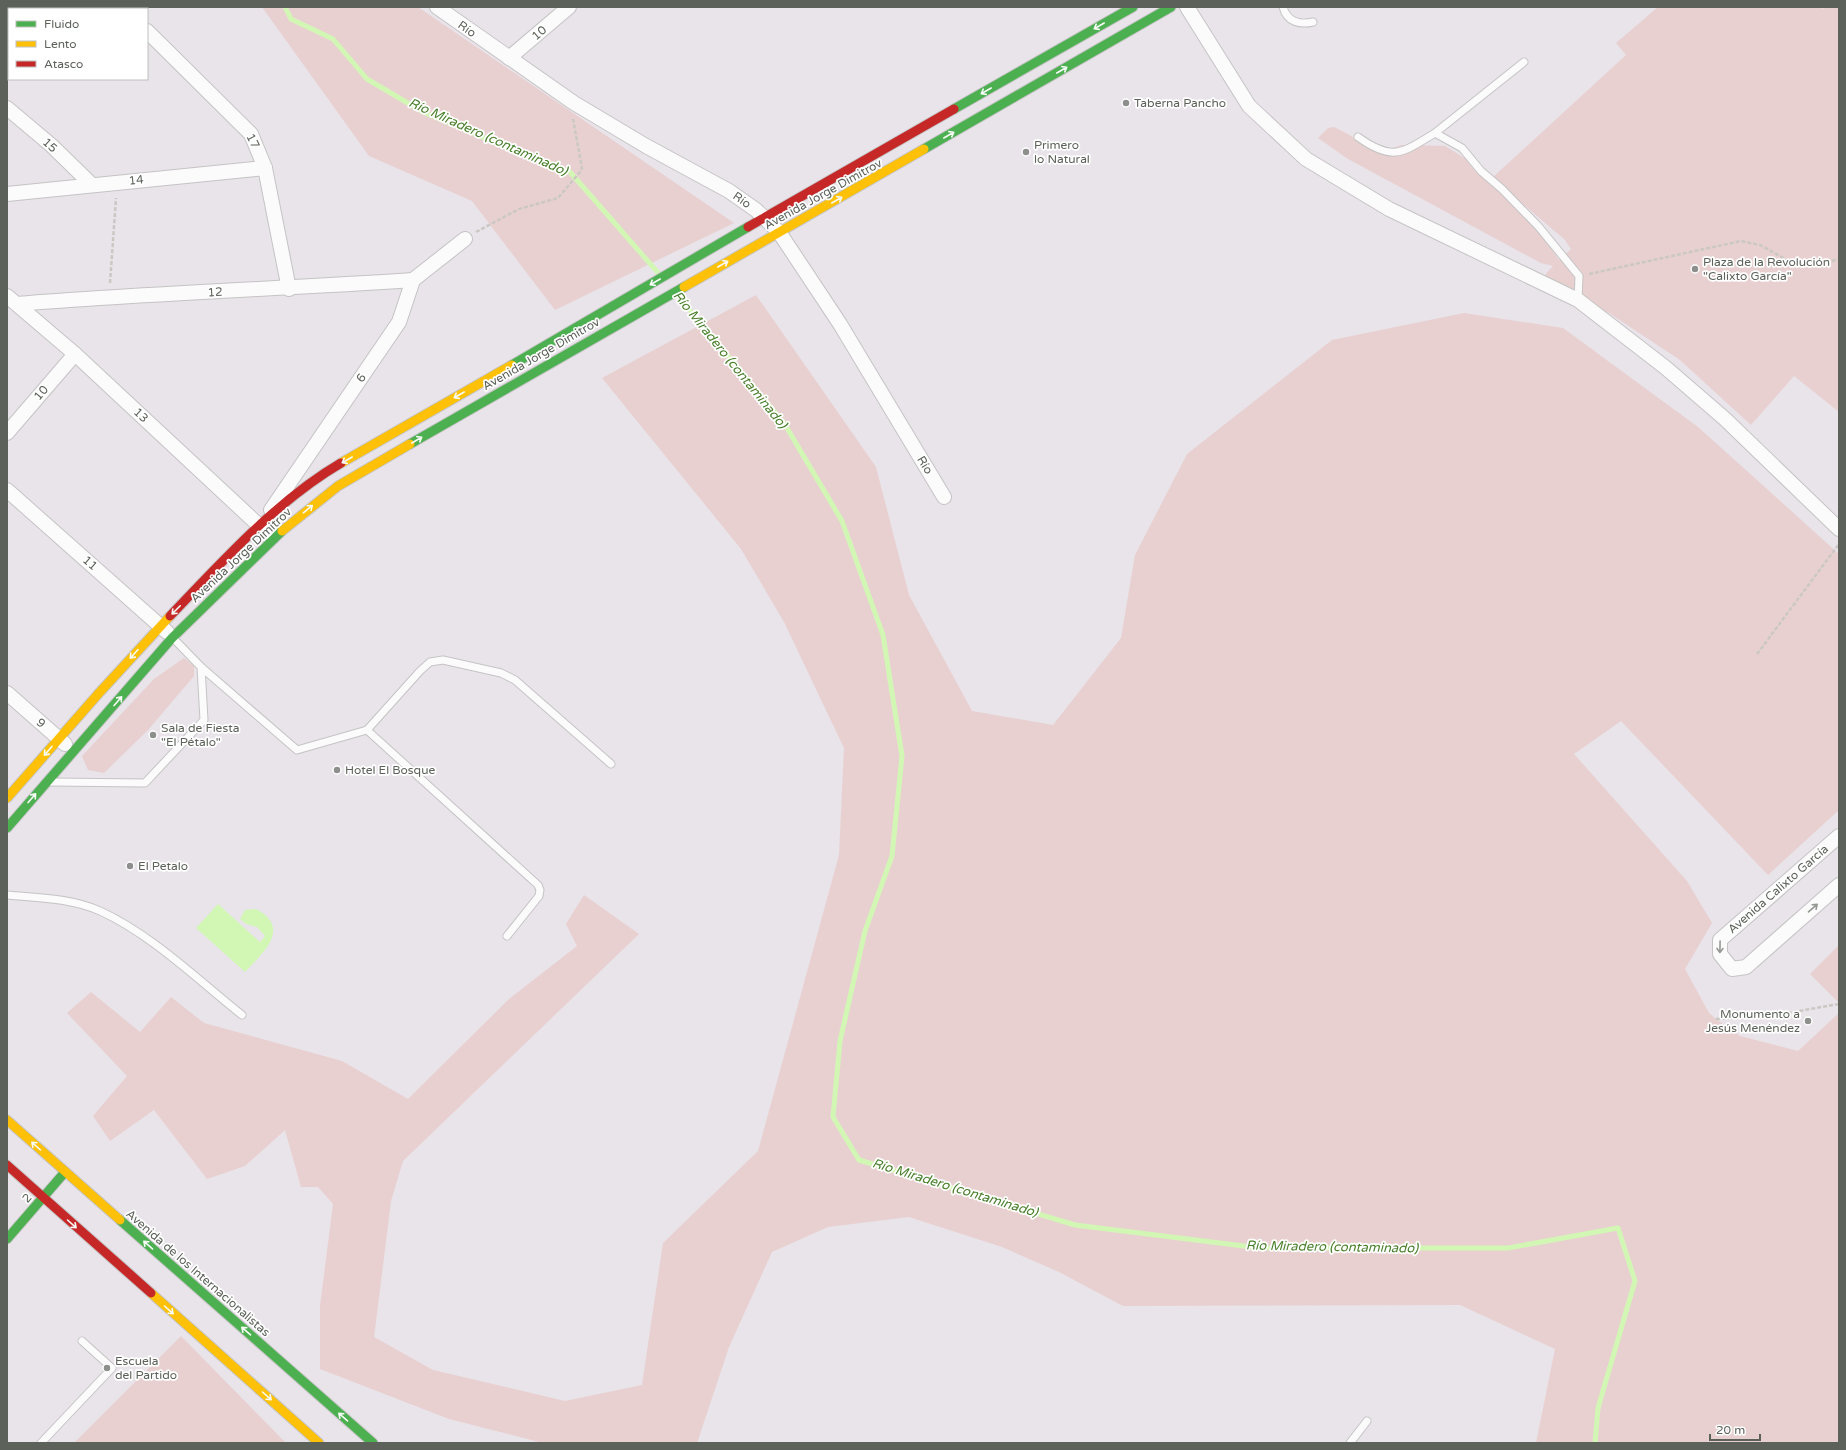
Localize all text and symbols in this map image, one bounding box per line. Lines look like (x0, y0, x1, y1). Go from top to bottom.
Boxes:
legend (8, 8, 148, 80)
text: Fluido (44, 17, 79, 31)
street label: Río (455, 18, 479, 40)
street label: 10 (529, 22, 550, 43)
one-way arrow (1093, 23, 1105, 31)
text: Lento (44, 37, 77, 51)
text: Atasco (44, 57, 83, 71)
one-way arrow (1056, 66, 1068, 74)
one-way arrow (980, 87, 992, 95)
water label: Río Miradero (contaminado) (406, 95, 571, 180)
place label: Taberna Pancho (1134, 96, 1226, 110)
marker: Taberna Pancho (1121, 98, 1131, 108)
street label: 17 (243, 131, 263, 151)
one-way arrow (943, 131, 955, 139)
street label: 15 (40, 135, 60, 155)
place label: Primero lo Natural (1034, 138, 1090, 166)
marker: Primero lo Natural (1021, 147, 1031, 157)
street label: Avenida Jorge Dimitrov (762, 155, 885, 232)
street label: 14 (128, 172, 145, 188)
street label: Río (730, 189, 754, 211)
one-way arrow (831, 196, 843, 204)
place label: Plaza de la Revolución "Calixto García" (1703, 255, 1830, 283)
one-way arrow (717, 260, 729, 268)
marker: Plaza de la Revolución "Calixto García" (1690, 264, 1700, 274)
one-way arrow (649, 279, 661, 287)
street label: 12 (207, 285, 223, 299)
water label: Río Miradero (contaminado) (670, 288, 791, 433)
street label: Avenida Jorge Dimitrov (480, 314, 602, 393)
street label: 6 (353, 371, 369, 385)
street label: 10 (31, 382, 52, 403)
one-way arrow (453, 392, 465, 400)
street label: 13 (131, 405, 151, 425)
one-way arrow (411, 435, 423, 443)
street label: Río (914, 453, 936, 477)
one-way arrow (341, 456, 353, 464)
street label: Avenida Jorge Dimitrov (188, 504, 295, 605)
one-way arrow (302, 504, 313, 513)
street label: 11 (80, 553, 100, 573)
one-way arrow (171, 605, 181, 615)
one-way arrow (130, 649, 139, 659)
one-way arrow (114, 695, 123, 706)
street label: 9 (34, 715, 48, 731)
place label: Sala de Fiesta "El Pétalo" (161, 721, 239, 749)
marker: Sala de Fiesta "El Pétalo" (148, 730, 158, 740)
one-way arrow (43, 745, 52, 756)
place label: Hotel El Bosque (345, 763, 435, 777)
marker: Hotel El Bosque (332, 765, 342, 775)
one-way arrow (28, 793, 37, 804)
street label: Avenida Calixto García (1725, 842, 1831, 936)
place label: El Petalo (138, 859, 188, 873)
marker: El Petalo (125, 861, 135, 871)
one-way arrow (1808, 903, 1818, 913)
one-way arrow (1716, 940, 1724, 953)
place label: Monumento a Jesús Menéndez (1706, 1007, 1800, 1035)
marker: Monumento a Jesús Menéndez (1803, 1016, 1813, 1026)
one-way arrow (32, 1142, 42, 1151)
water label: Río Miradero (contaminado) (870, 1155, 1041, 1221)
street label: 2 (19, 1191, 35, 1205)
street label: Avenida de los Internacionalistas (123, 1207, 273, 1339)
one-way arrow (67, 1219, 77, 1228)
water label: Río Miradero (contaminado) (1246, 1237, 1419, 1257)
one-way arrow (143, 1241, 154, 1250)
one-way arrow (164, 1305, 174, 1314)
one-way arrow (241, 1327, 251, 1336)
place label: Escuela del Partido (115, 1354, 177, 1382)
marker: Escuela del Partido (102, 1363, 112, 1373)
one-way arrow (261, 1392, 272, 1401)
one-way arrow (338, 1413, 349, 1422)
scale bar (1710, 1416, 1760, 1442)
text: 20 m (1716, 1423, 1745, 1437)

